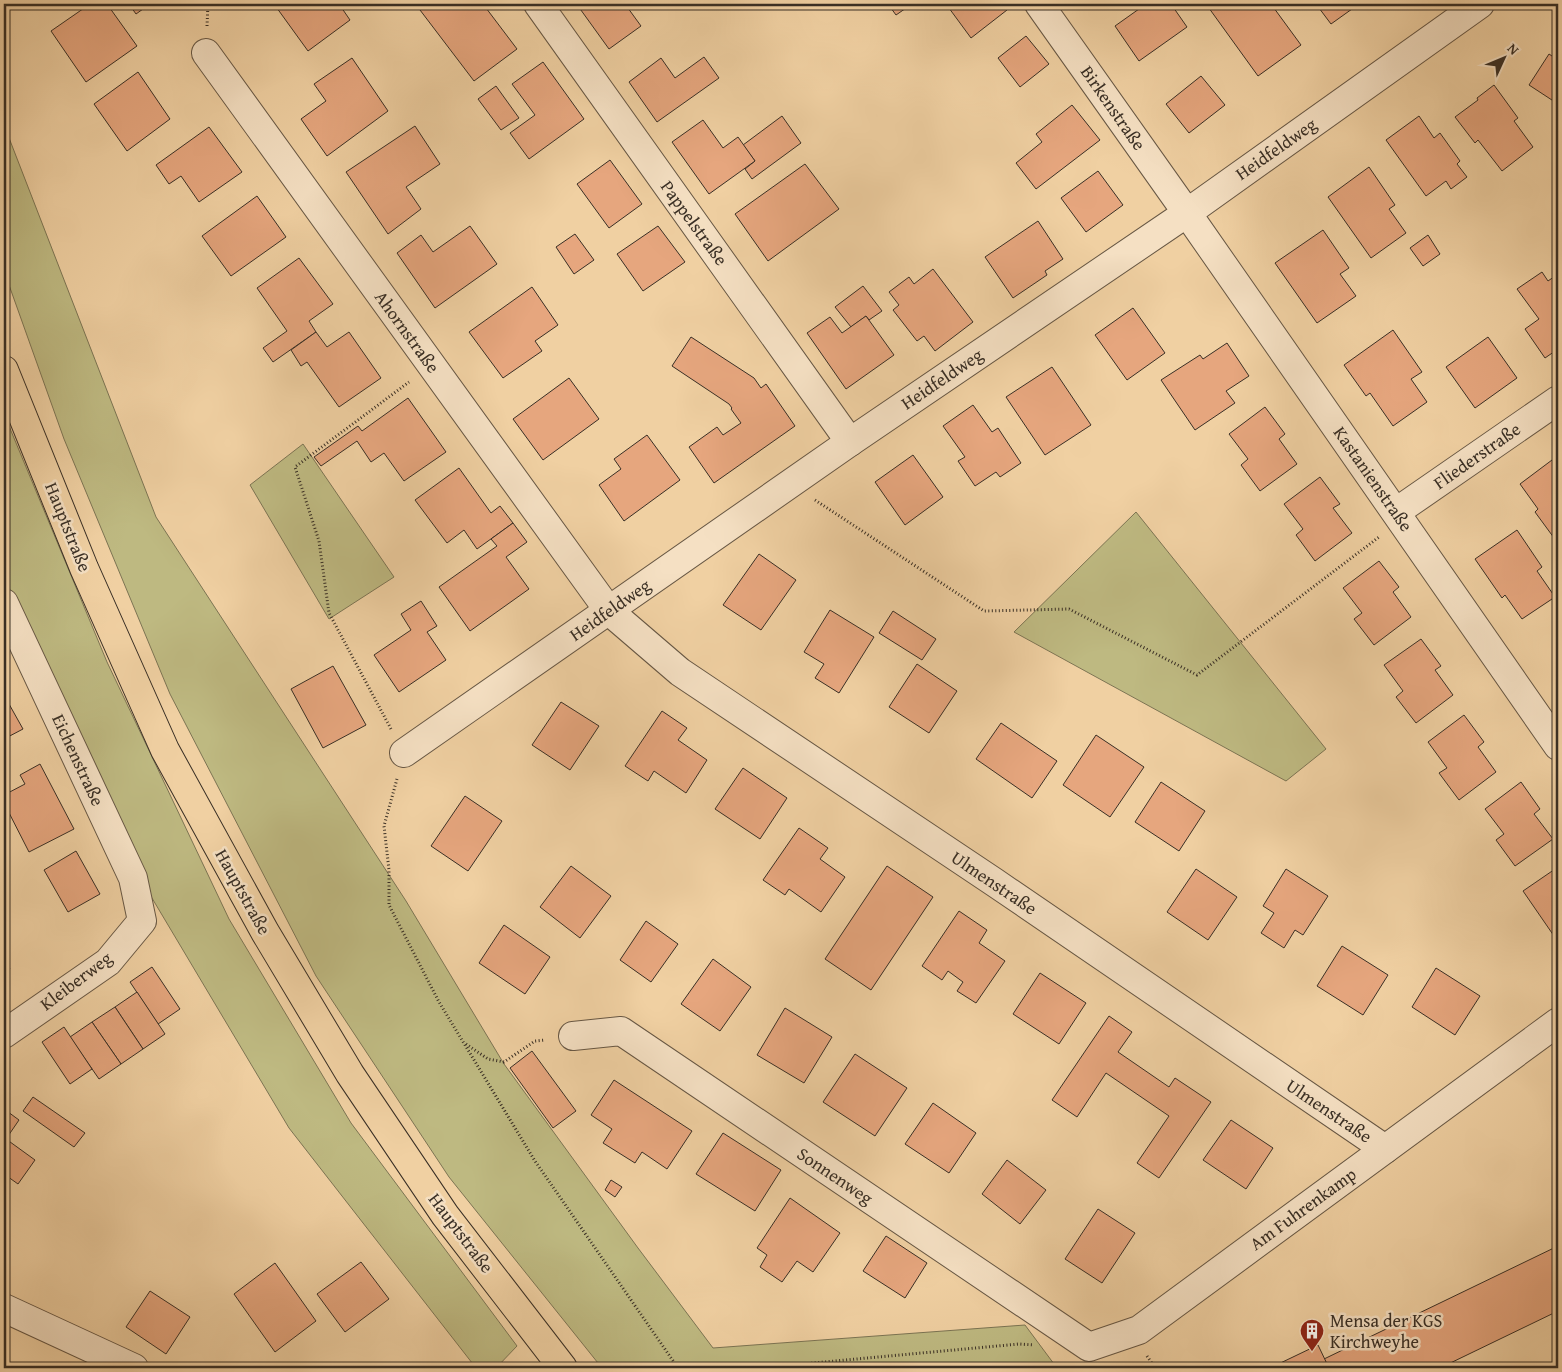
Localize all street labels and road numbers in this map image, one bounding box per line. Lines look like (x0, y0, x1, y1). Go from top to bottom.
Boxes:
street label: Birkenstraße (1074, 60, 1153, 156)
street label: Heidfeldweg (1230, 111, 1322, 187)
street label: Pappelstraße (654, 175, 735, 271)
street label: Ahornstraße (368, 285, 447, 378)
street label: Heidfeldweg (895, 341, 988, 416)
street label: Fliederstraße (1428, 416, 1526, 496)
street label: Kastanienstraße (1327, 421, 1420, 537)
street label: Hauptstraße (38, 478, 99, 576)
street label: Heidfeldweg (564, 572, 656, 648)
street label: Eichenstraße (45, 709, 112, 810)
street label: Hauptstraße (209, 844, 278, 940)
street label: Ulmenstraße (946, 844, 1043, 921)
street label: Kleiberweg (34, 944, 117, 1017)
street label: Ulmenstraße (1281, 1072, 1378, 1149)
street label: Sonnenweg (792, 1140, 879, 1211)
street label: Am Fuhrenkamp (1244, 1160, 1362, 1257)
street label: Hauptstraße (422, 1187, 501, 1279)

